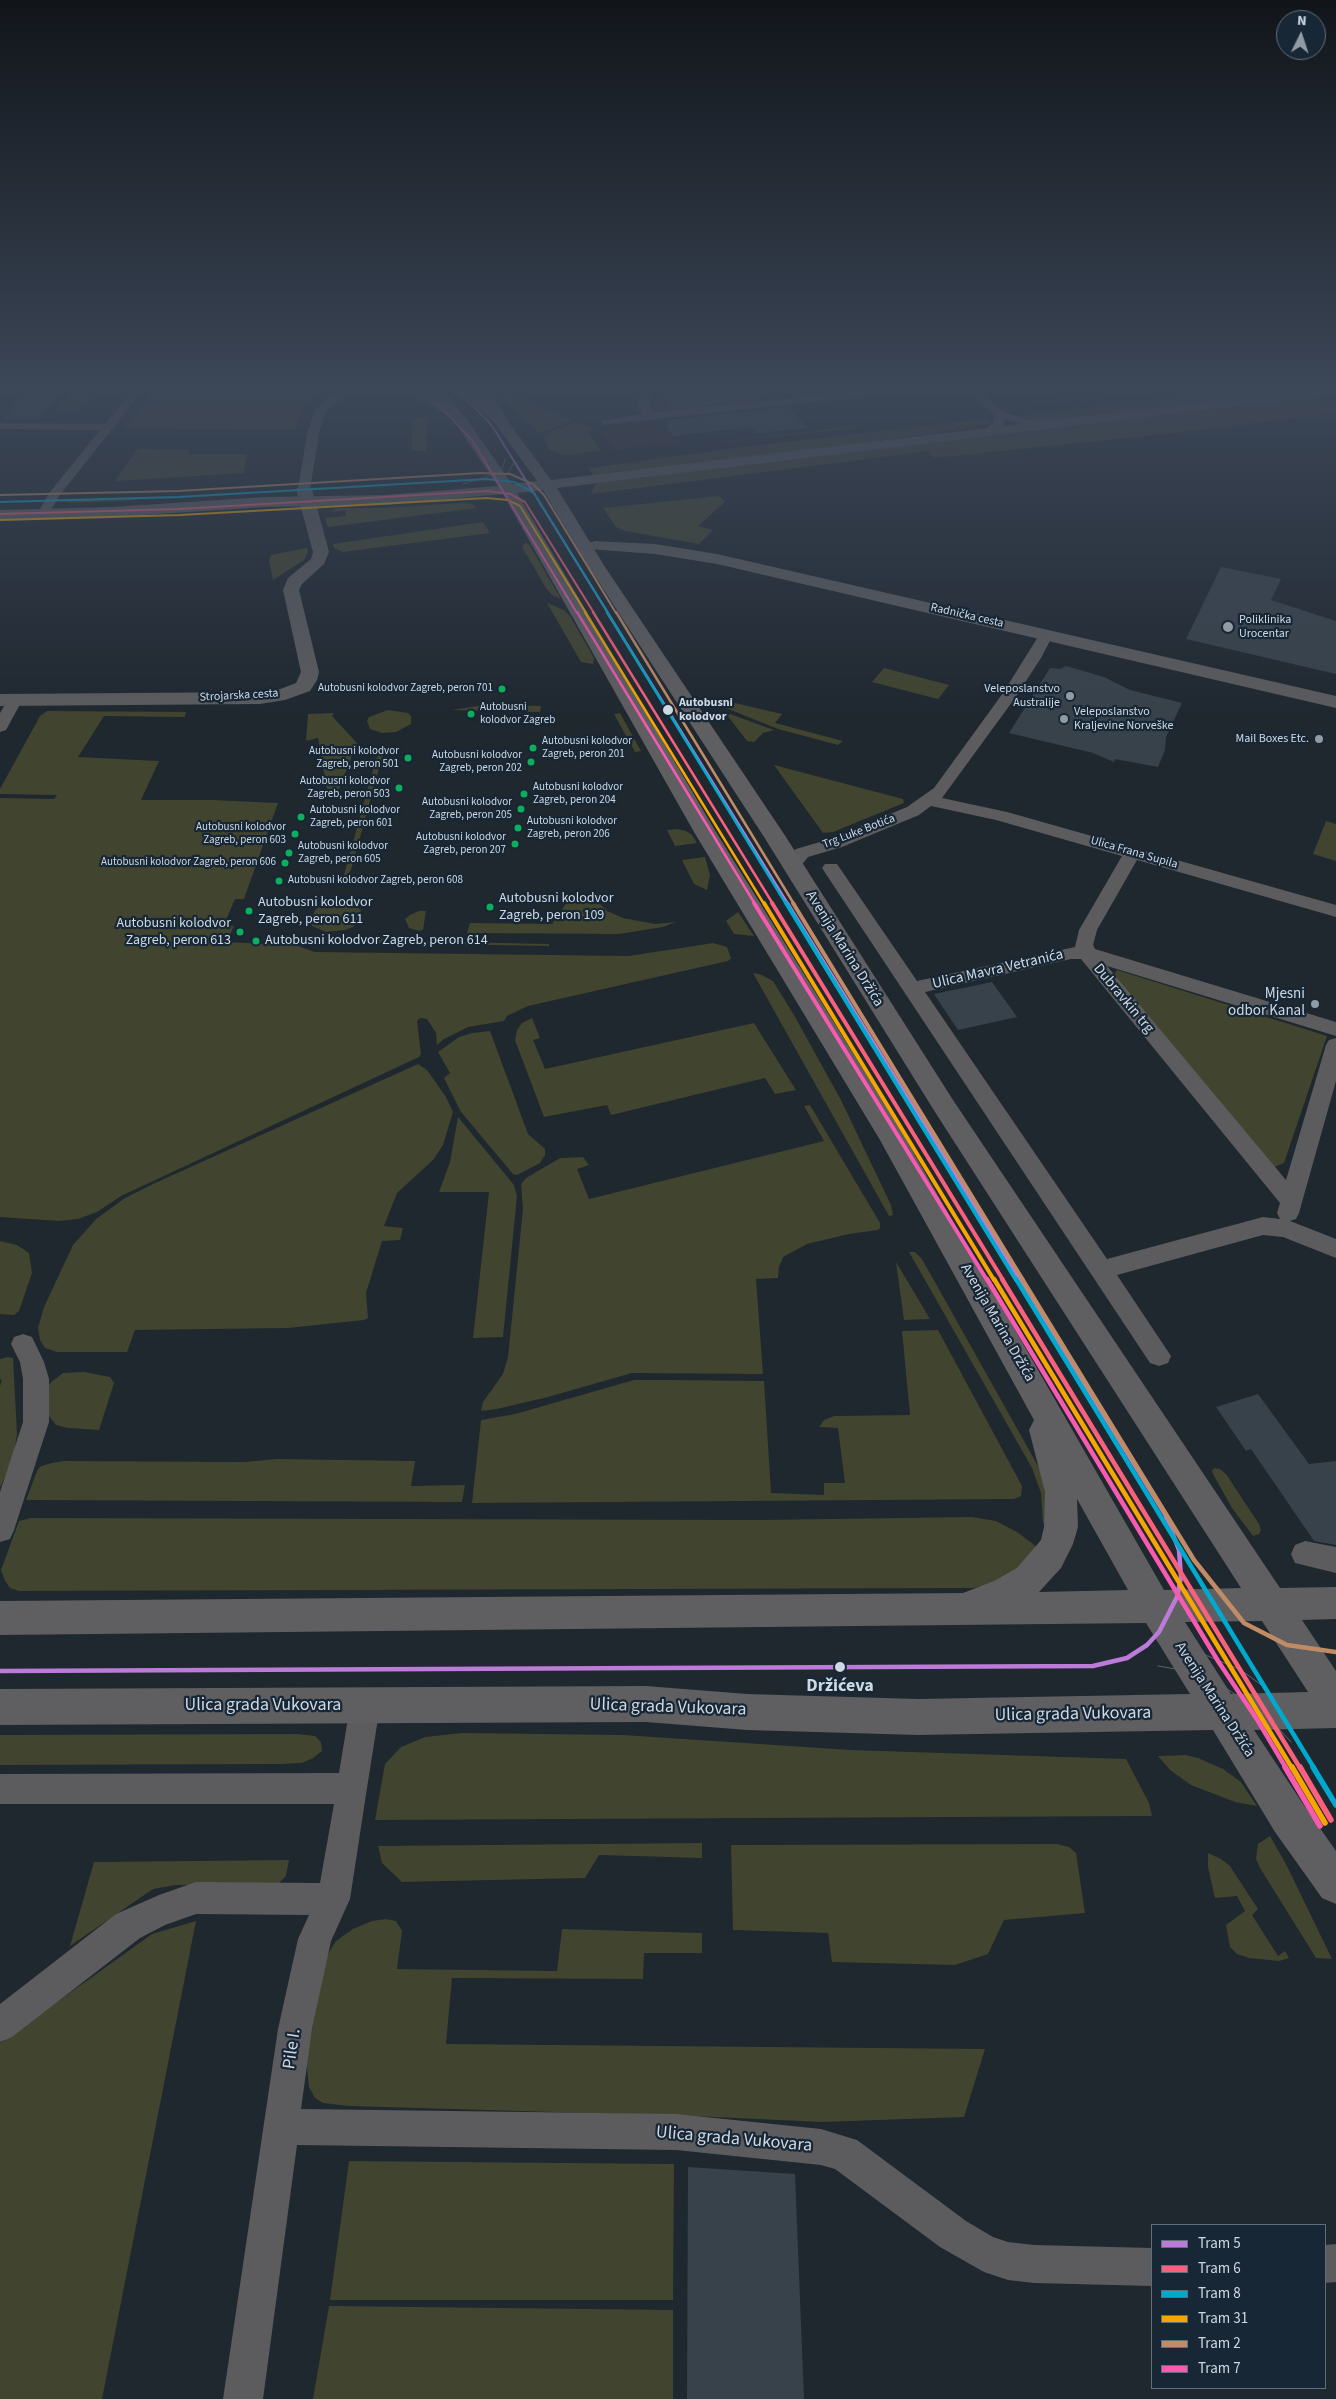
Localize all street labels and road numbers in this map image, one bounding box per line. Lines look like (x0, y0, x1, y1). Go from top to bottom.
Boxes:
street label: Radnička cesta (929, 601, 1005, 631)
street label: Strojarska cesta (199, 687, 279, 705)
street label: Trg Luke Botića (821, 812, 897, 852)
street label: Ulica Frana Supila (1089, 834, 1179, 872)
street label: Avenija Marina Držića (801, 888, 887, 1010)
street label: Ulica Mavra Vetranića (931, 946, 1065, 994)
street label: Dubravkin trg (1089, 961, 1157, 1037)
street label: Avenija Marina Držića (956, 1261, 1038, 1385)
street label: Avenija Marina Držića (1170, 1639, 1258, 1761)
street label: Ulica grada Vukovara (589, 1694, 747, 1722)
street label: Ulica grada Vukovara (185, 1695, 341, 1717)
street label: Ulica grada Vukovara (994, 1703, 1152, 1727)
street label: Pile I. (279, 2027, 307, 2071)
street label: Ulica grada Vukovara (655, 2122, 813, 2158)

